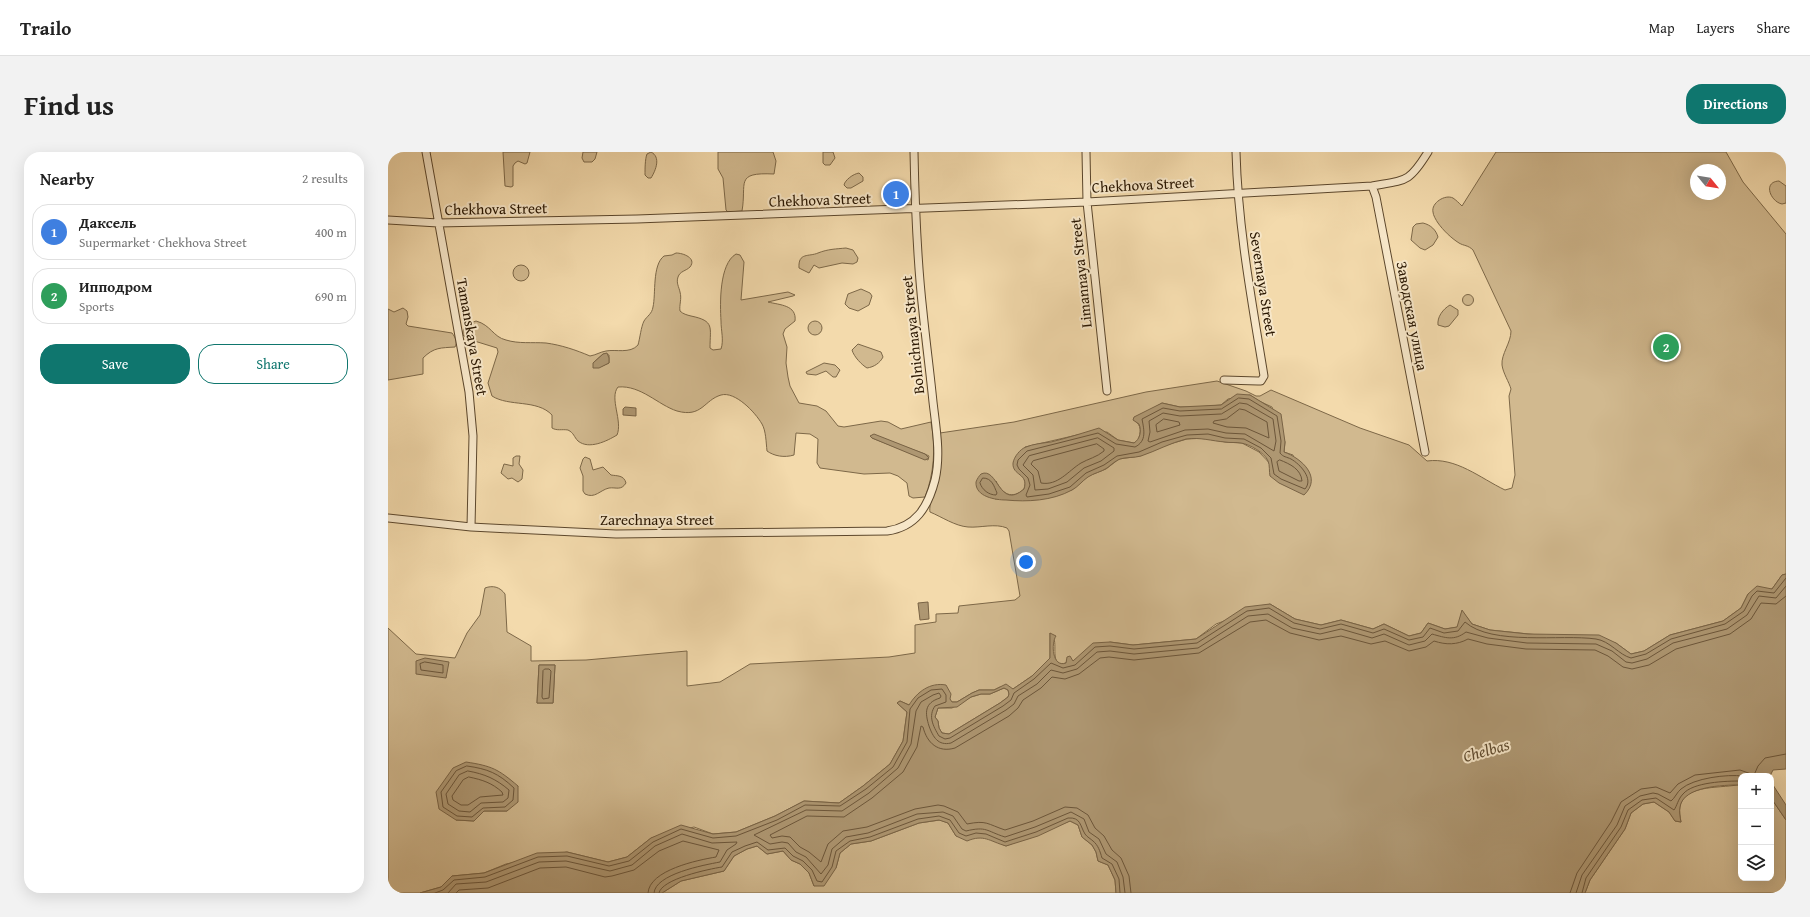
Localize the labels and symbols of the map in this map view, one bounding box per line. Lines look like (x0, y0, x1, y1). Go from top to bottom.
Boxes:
north arrow (1690, 164, 1726, 200)
street label: Chekhova Street (1091, 171, 1195, 198)
pin: 1 (883, 179, 909, 209)
street label: Chekhova Street (768, 187, 872, 212)
street label: Chekhova Street (445, 197, 548, 220)
street label: Limannaya Street (1064, 216, 1097, 329)
street label: Severnaya Street (1245, 230, 1282, 339)
street label: Заводская улица (1392, 259, 1434, 373)
street label: Bolnichnaya Street (896, 274, 929, 395)
street label: Tamanskaya Street (452, 277, 493, 398)
pin: 2 (1653, 332, 1679, 362)
street label: Zarechnaya Street (600, 509, 715, 530)
your location (1016, 552, 1036, 572)
water label: Chelbas (1460, 732, 1512, 768)

